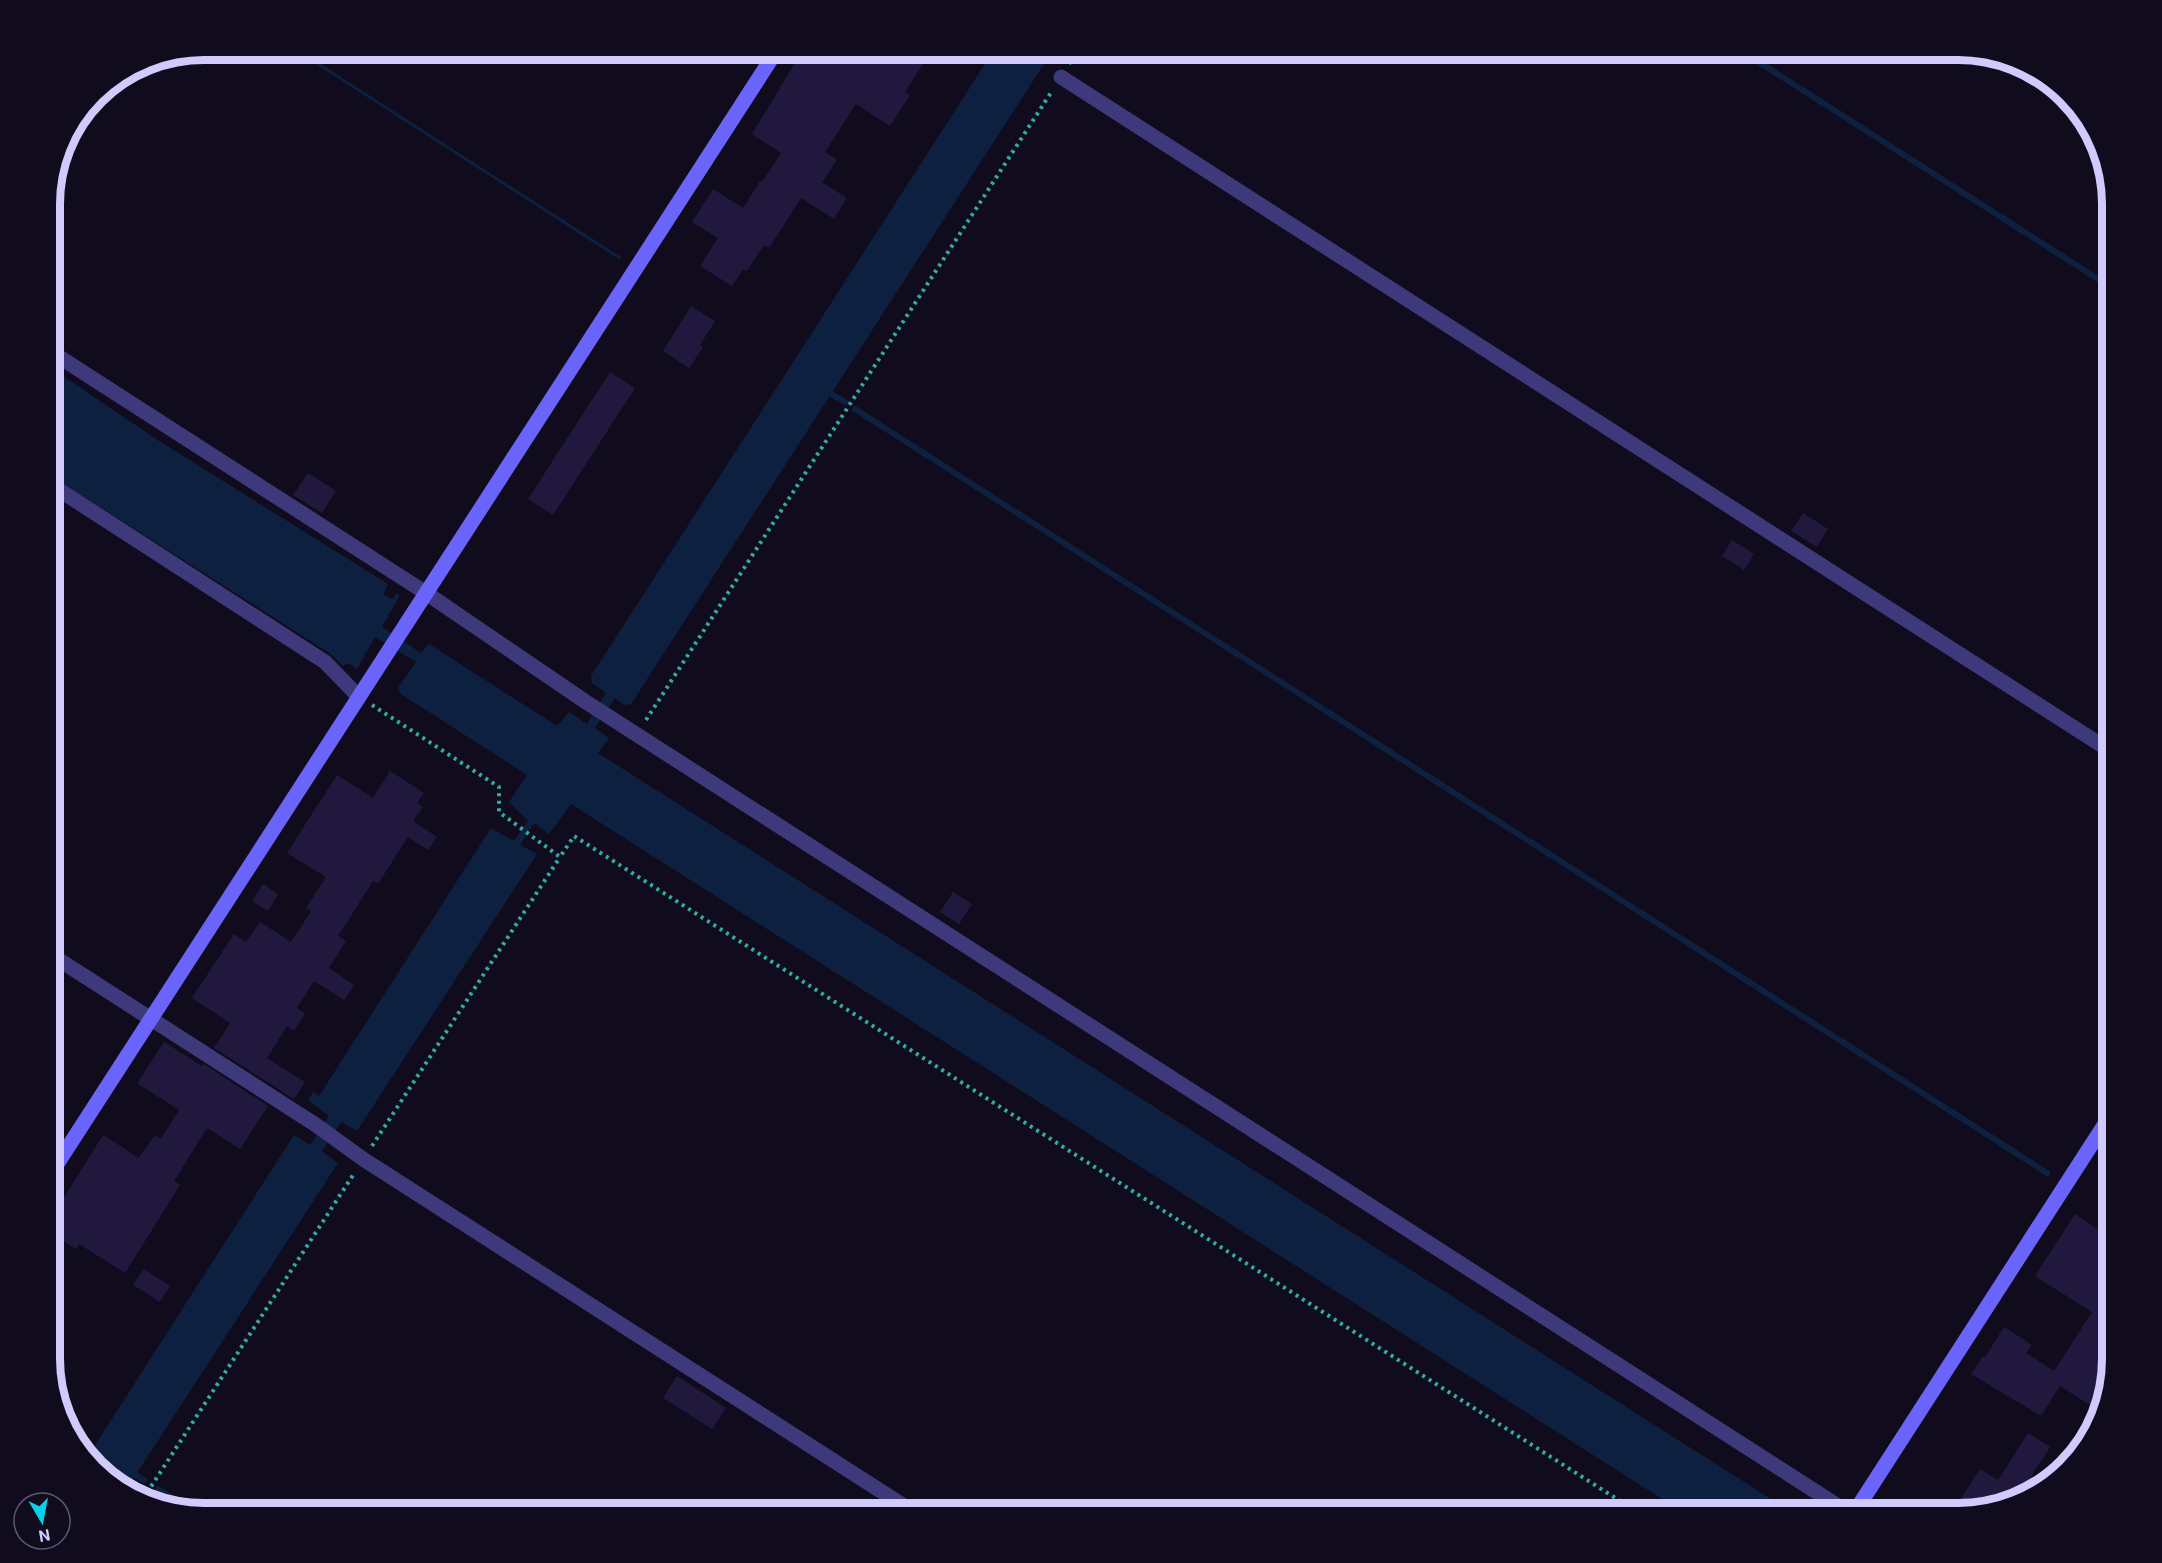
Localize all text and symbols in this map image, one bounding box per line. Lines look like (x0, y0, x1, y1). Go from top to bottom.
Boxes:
north arrow (12, 1491, 72, 1551)
text: N (37, 1525, 52, 1546)

